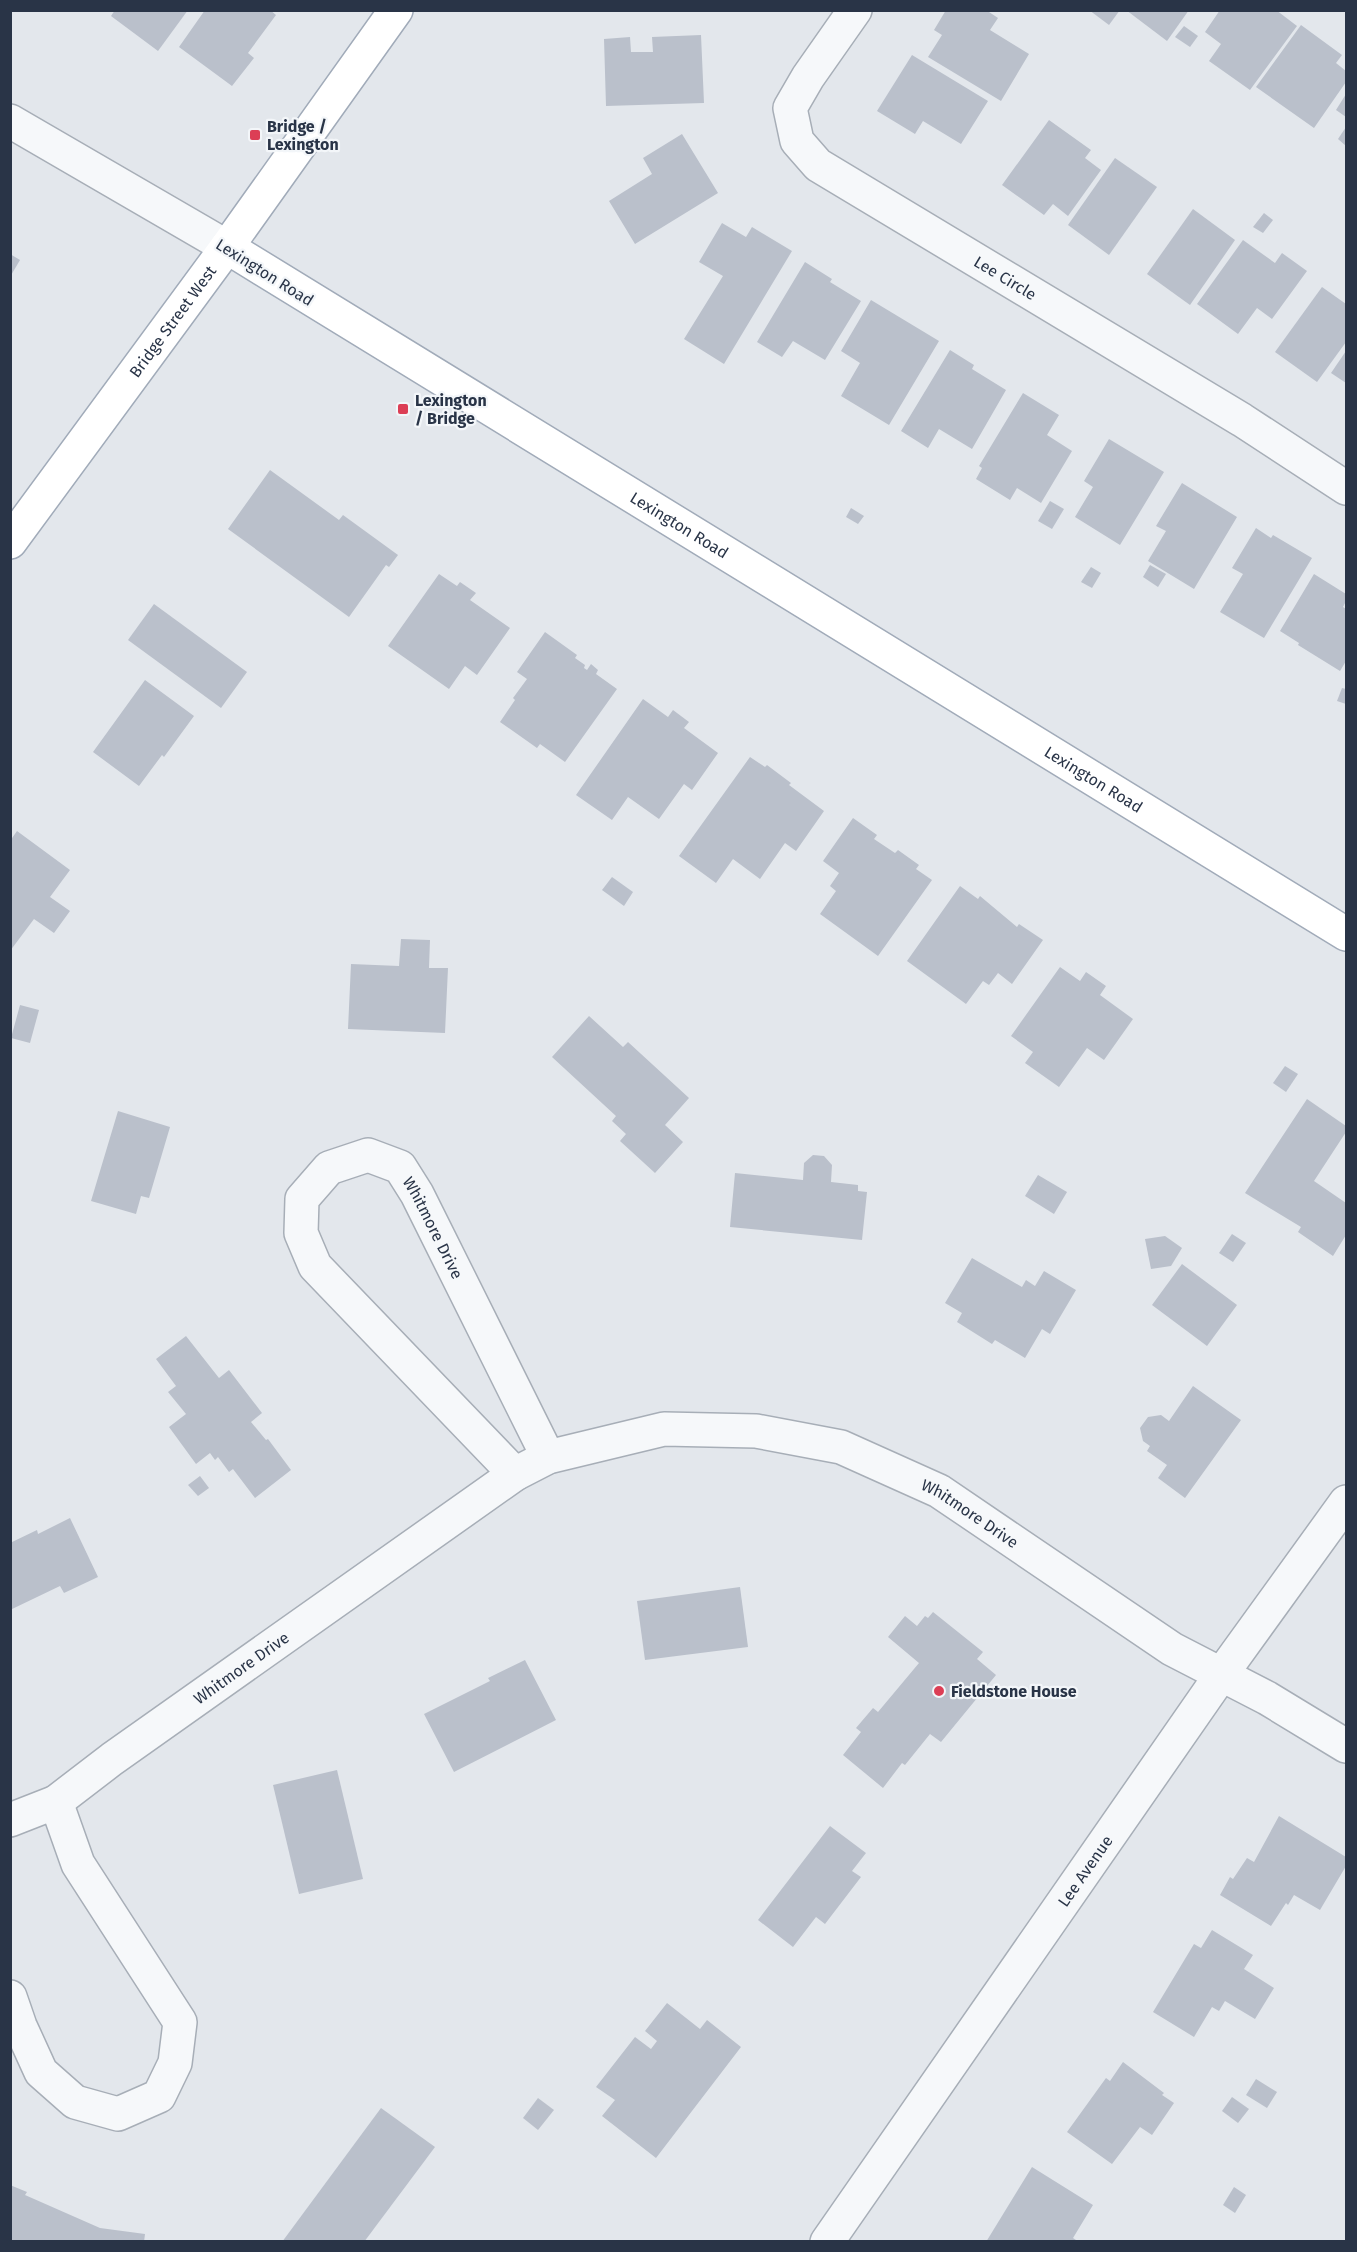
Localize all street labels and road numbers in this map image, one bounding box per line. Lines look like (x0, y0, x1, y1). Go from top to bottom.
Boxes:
street label: Lexington Road (212, 235, 317, 310)
street label: Lee Circle (970, 252, 1040, 304)
street label: Bridge Street West (125, 262, 220, 381)
street label: Lexington Road (627, 488, 732, 563)
street label: Lexington Road (1041, 742, 1146, 817)
street label: Whitmore Drive (399, 1173, 467, 1282)
street label: Whitmore Drive (918, 1475, 1022, 1552)
street label: Whitmore Drive (190, 1628, 293, 1708)
street label: Lee Avenue (1054, 1832, 1117, 1910)

